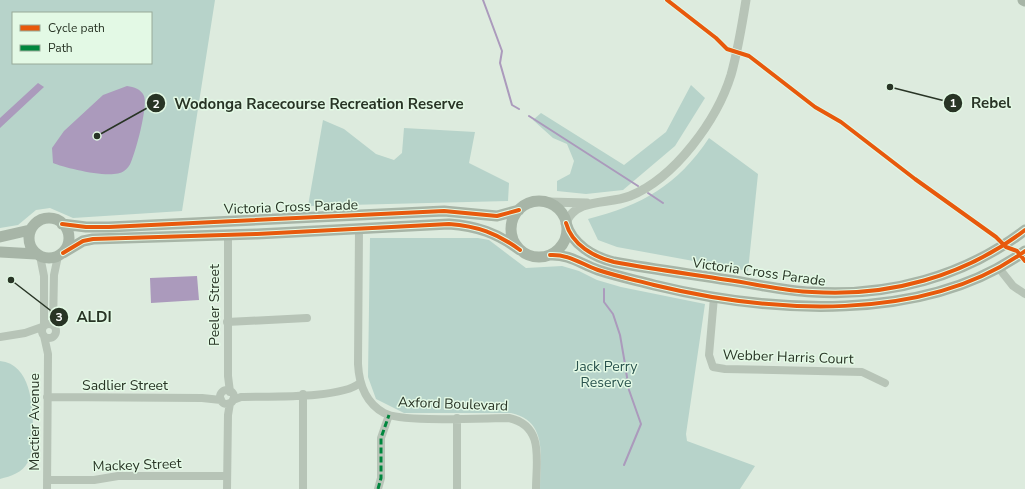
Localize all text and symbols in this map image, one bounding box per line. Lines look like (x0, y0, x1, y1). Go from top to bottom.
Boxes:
legend (12, 12, 152, 64)
text: Cycle path (48, 20, 105, 36)
text: Path (48, 40, 73, 56)
callout: Rebel (943, 89, 1019, 116)
callout: Wodonga Racecourse Recreation Reserve (146, 90, 472, 117)
text: Rebel (971, 93, 1011, 113)
text: Wodonga Racecourse Recreation Reserve (174, 94, 464, 114)
text: 1 (949, 95, 957, 111)
text: 2 (152, 96, 160, 112)
street label: Victoria Cross Parade (223, 195, 358, 219)
street label: Victoria Cross Parade (690, 253, 827, 291)
street label: Peeler Street (205, 264, 224, 346)
callout: ALDI (49, 304, 120, 331)
text: ALDI (76, 307, 112, 327)
text: 3 (55, 309, 63, 325)
street label: Webber Harris Court (722, 345, 854, 369)
park label: Jack Perry Reserve (574, 357, 638, 392)
street label: Mactier Avenue (25, 373, 44, 471)
street label: Sadlier Street (82, 376, 168, 395)
street label: Axford Boulevard (398, 393, 508, 415)
street label: Mackey Street (92, 454, 182, 476)

